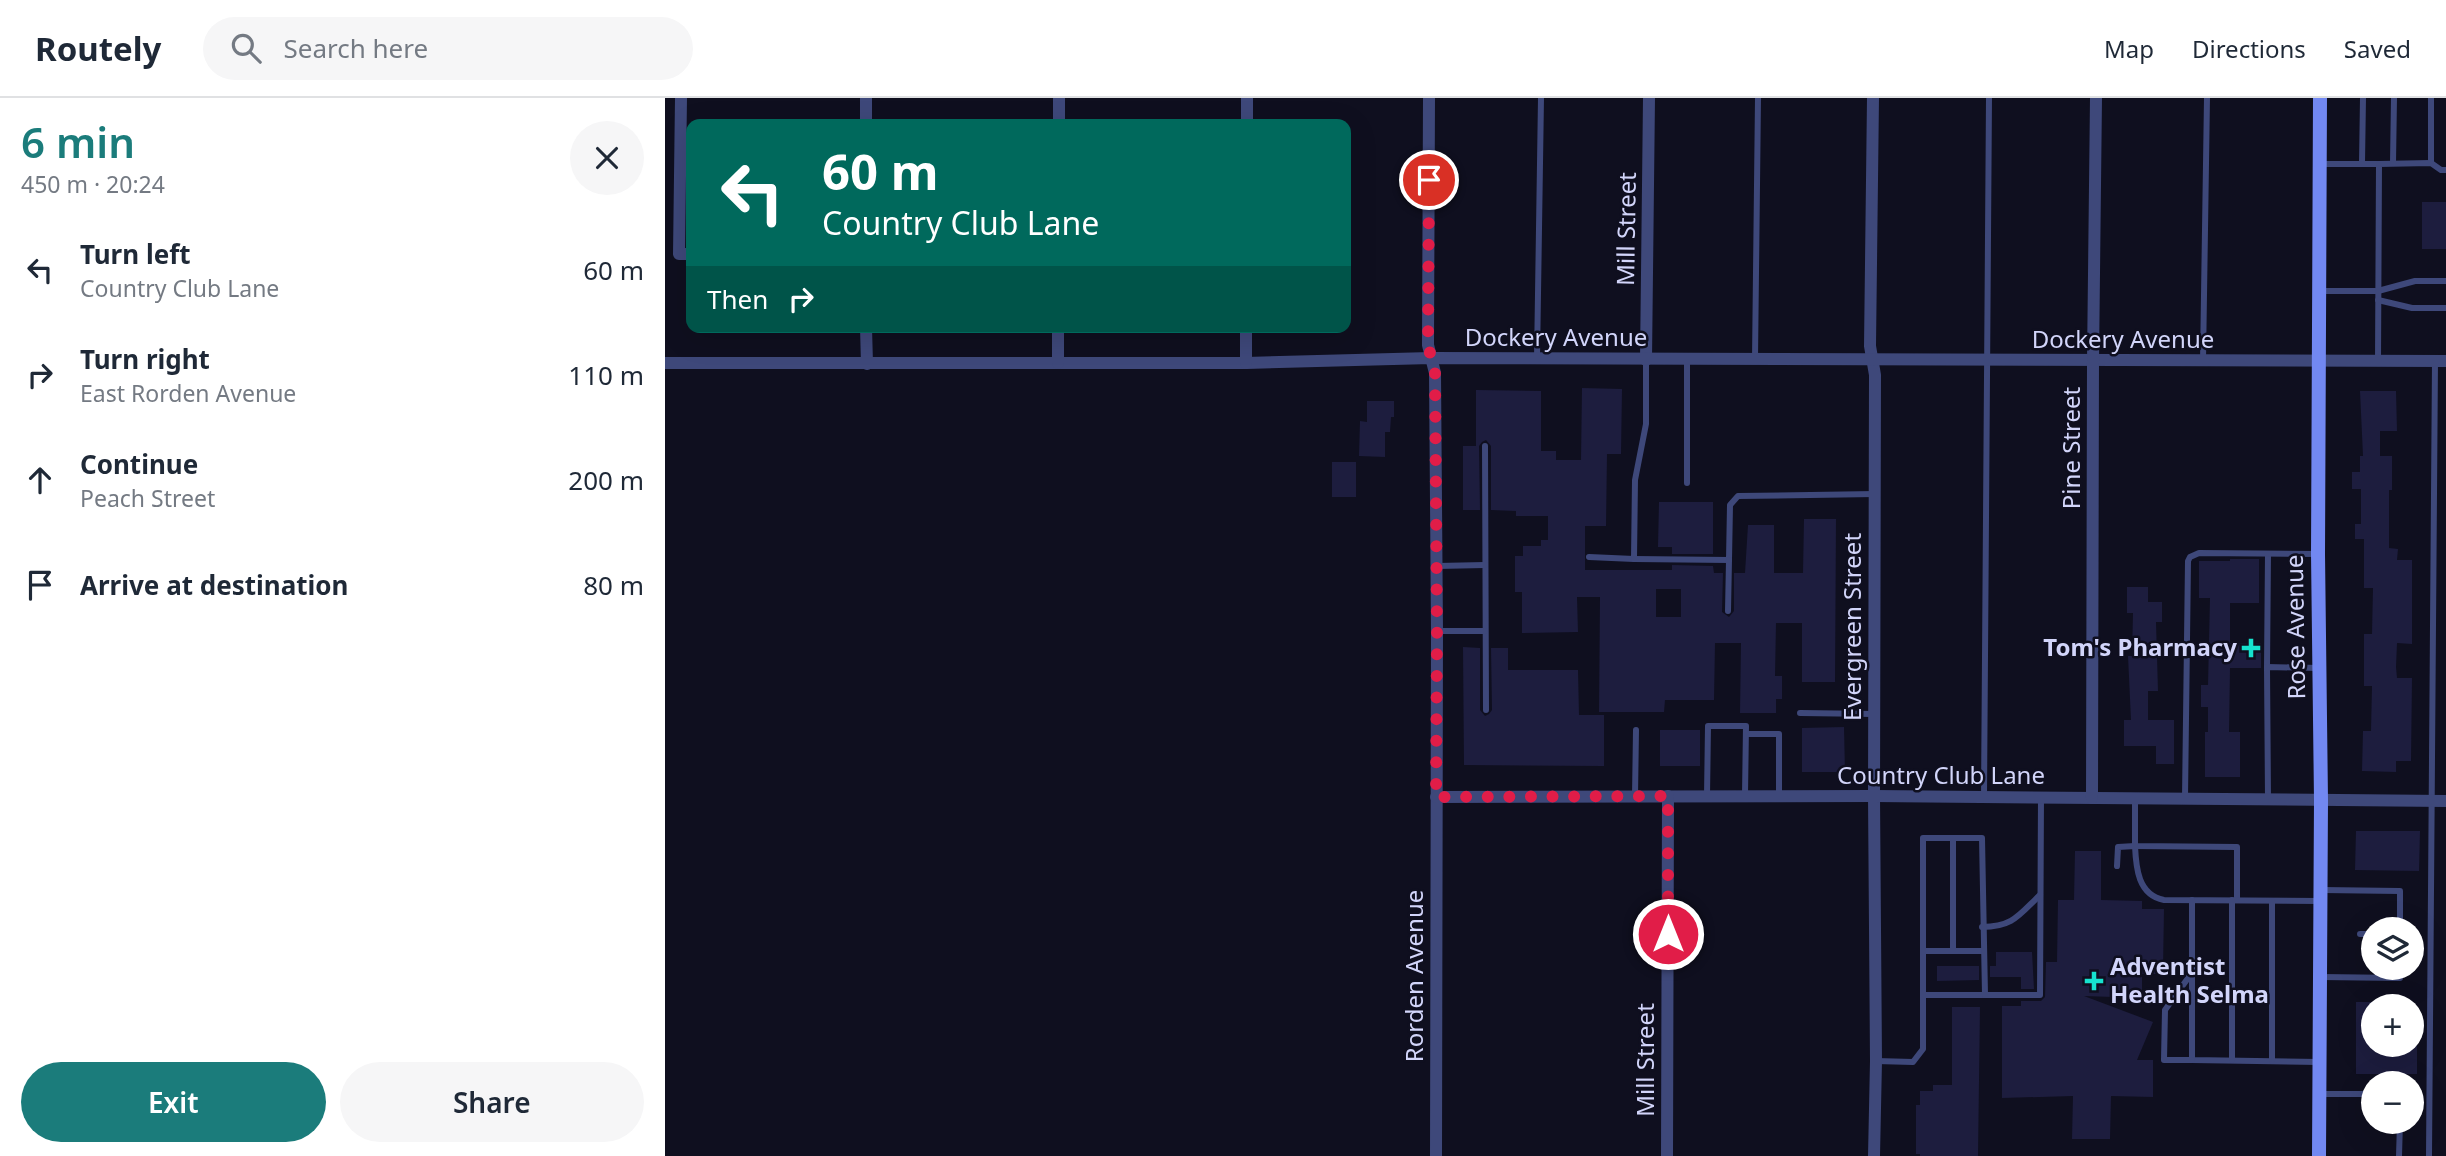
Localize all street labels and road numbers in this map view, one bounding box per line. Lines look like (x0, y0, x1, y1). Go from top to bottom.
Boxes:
street label: Mill Street (1608, 172, 1643, 286)
street label: Dockery Avenue (1465, 320, 1647, 353)
street label: Dockery Avenue (2032, 322, 2214, 355)
street label: Pine Street (2054, 387, 2087, 509)
street label: Evergreen Street (1835, 533, 1868, 721)
street label: Rose Avenue (2277, 554, 2312, 700)
street label: Country Club Lane (1837, 758, 2045, 791)
street label: Rorden Avenue (1397, 890, 1430, 1062)
street label: Mill Street (1628, 1003, 1661, 1117)

